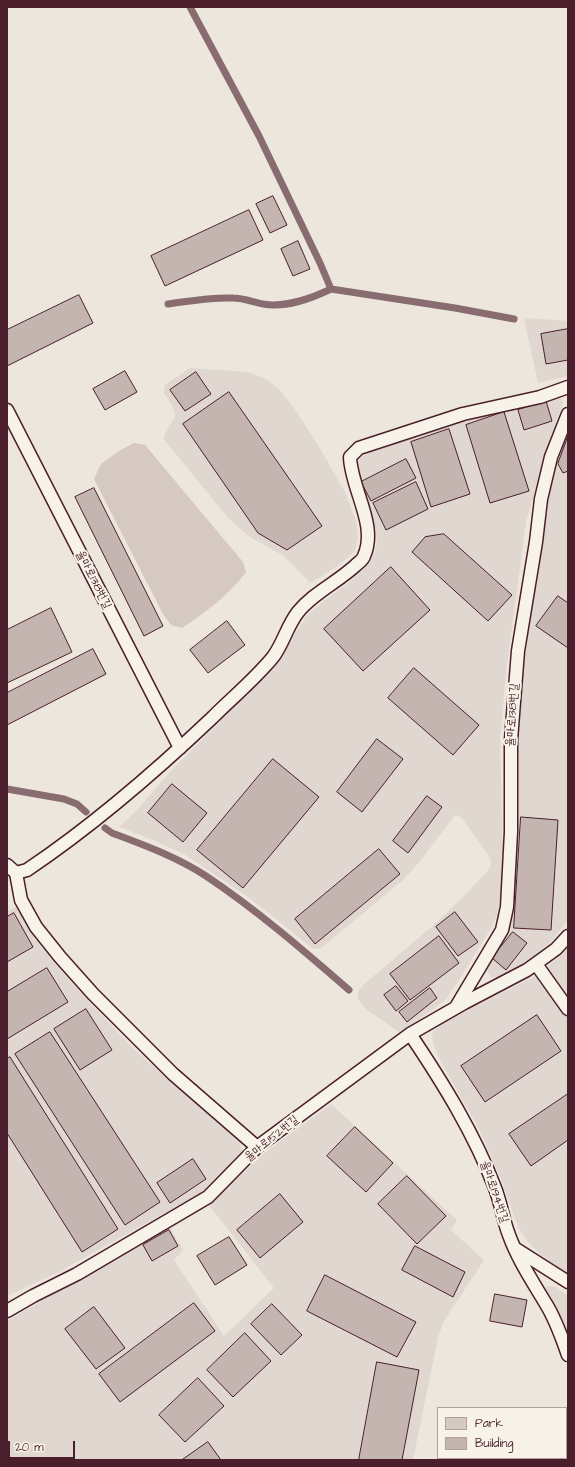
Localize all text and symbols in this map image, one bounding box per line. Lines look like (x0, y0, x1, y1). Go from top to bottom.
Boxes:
street label: 율마로138번길 (72, 548, 114, 612)
street label: 율마로138번길 (504, 683, 522, 747)
street label: 율마로152번길 (242, 1113, 302, 1165)
street label: 율마로194번길 (477, 1159, 511, 1225)
legend (437, 1407, 567, 1459)
text: Park (475, 1415, 503, 1432)
scale bar (10, 1433, 77, 1459)
text: Building (475, 1435, 513, 1452)
text: 20 m (15, 1439, 44, 1456)

